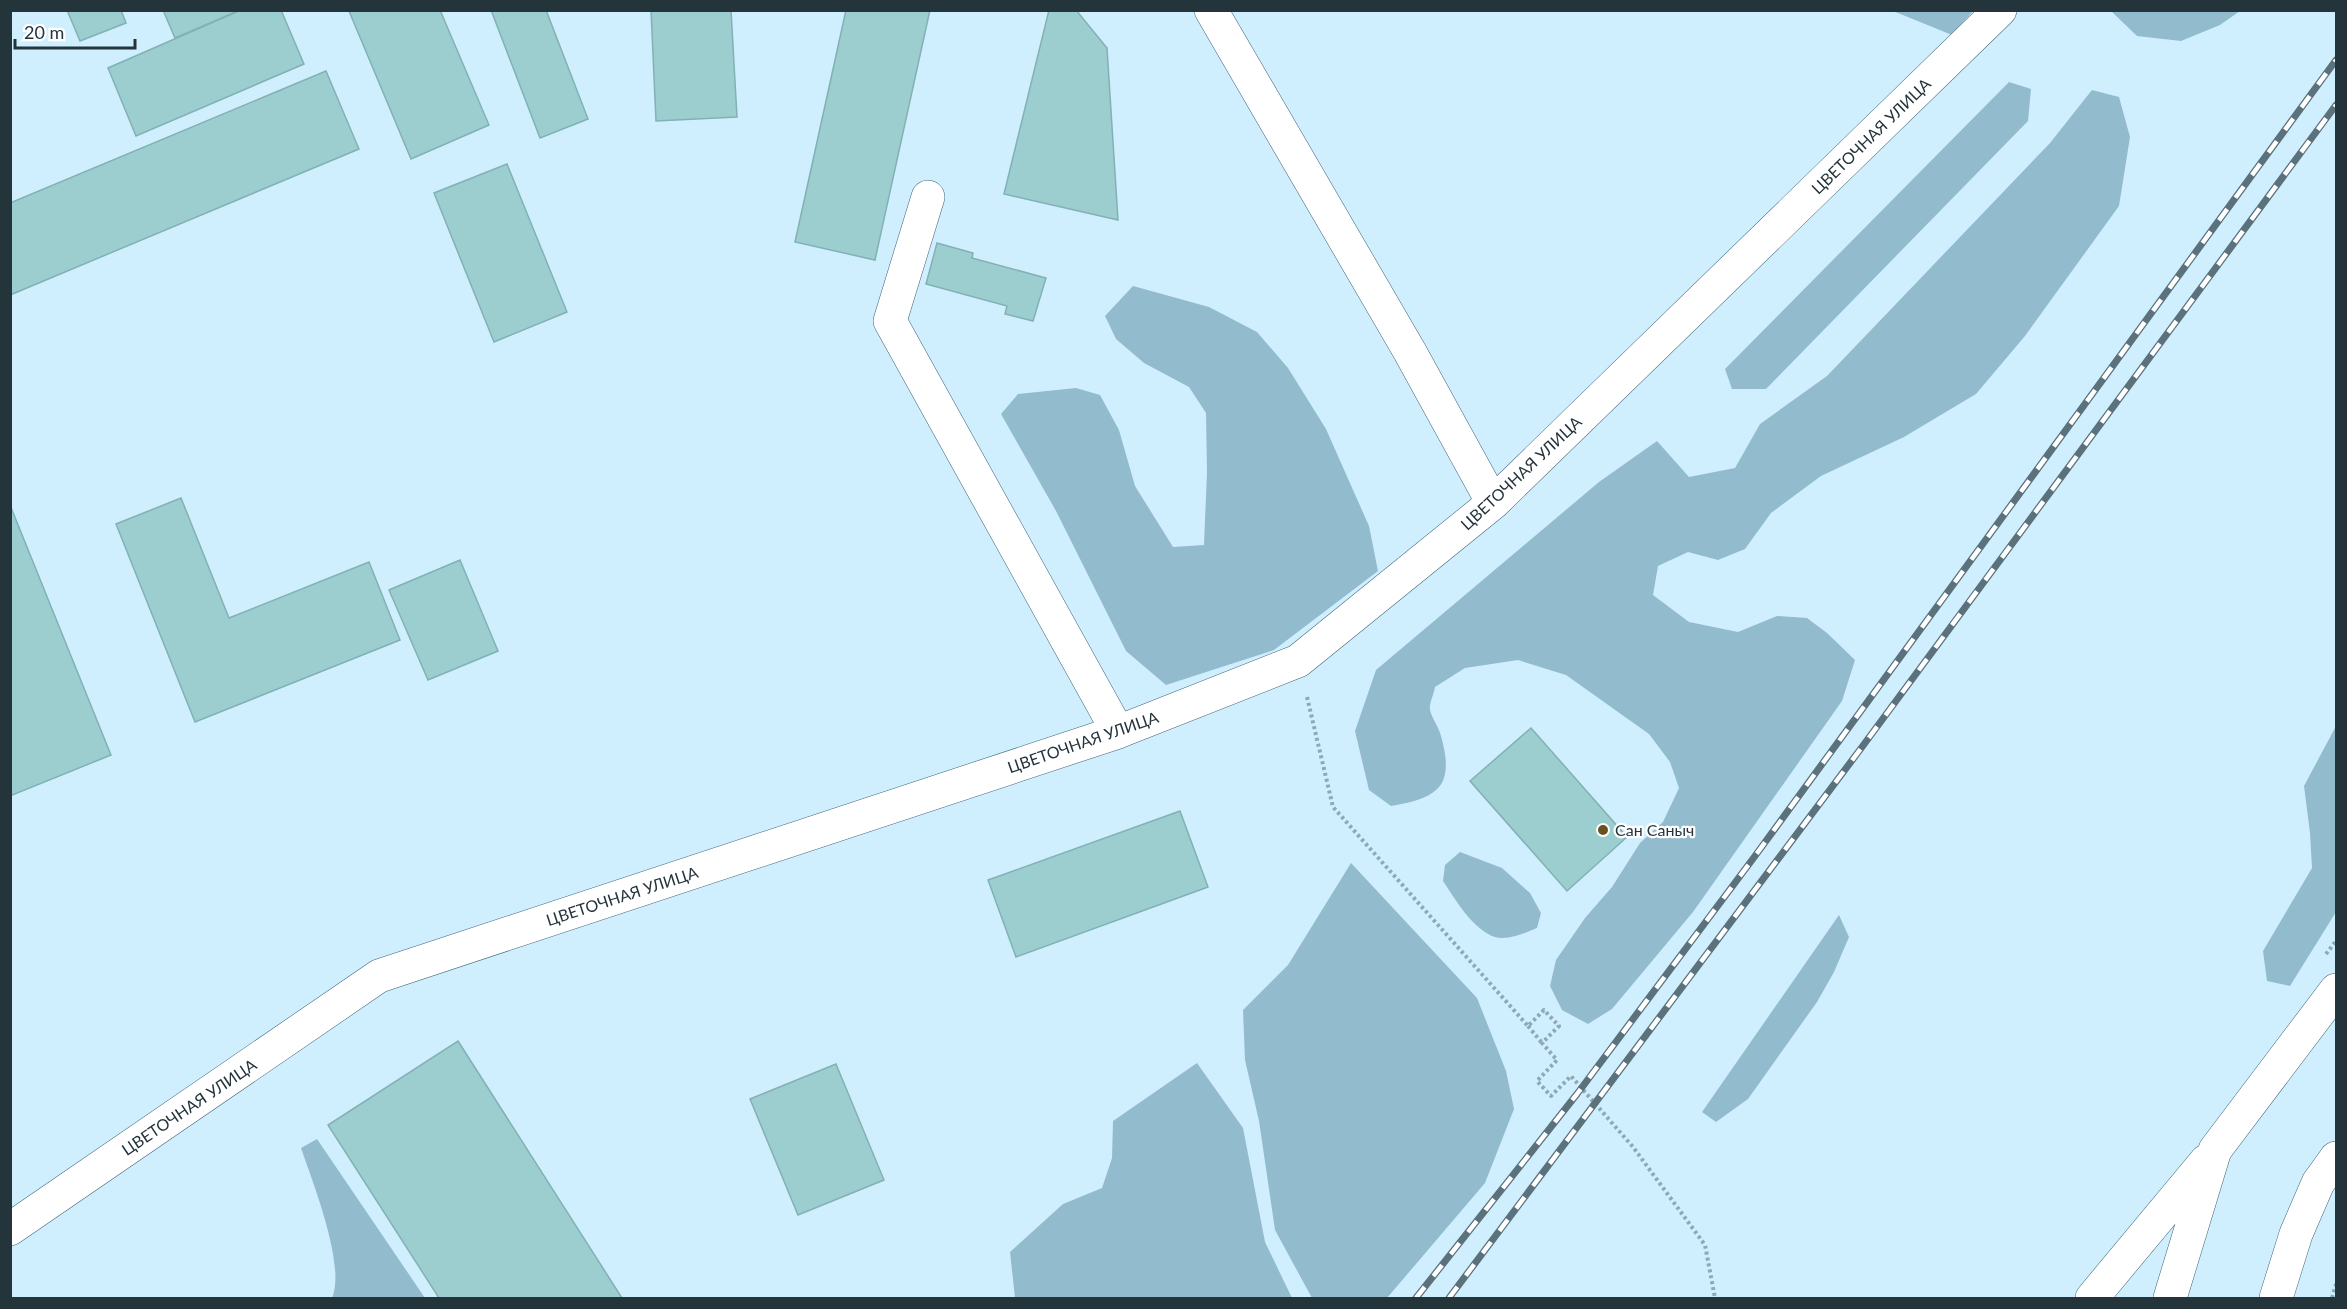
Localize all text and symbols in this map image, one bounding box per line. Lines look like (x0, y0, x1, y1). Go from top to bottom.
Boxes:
scale bar (15, 12, 135, 50)
text: 20 m (24, 21, 64, 43)
street label: ЦВЕТОЧНАЯ УЛИЦА (1807, 74, 1934, 197)
street label: ЦВЕТОЧНАЯ УЛИЦА (1456, 412, 1585, 534)
street label: ЦВЕТОЧНАЯ УЛИЦА (1005, 707, 1161, 776)
place label: Сан Саныч (1615, 820, 1694, 839)
marker: Сан Саныч (1596, 823, 1610, 837)
street label: ЦВЕТОЧНАЯ УЛИЦА (544, 862, 700, 929)
street label: ЦВЕТОЧНАЯ УЛИЦА (118, 1054, 260, 1159)

